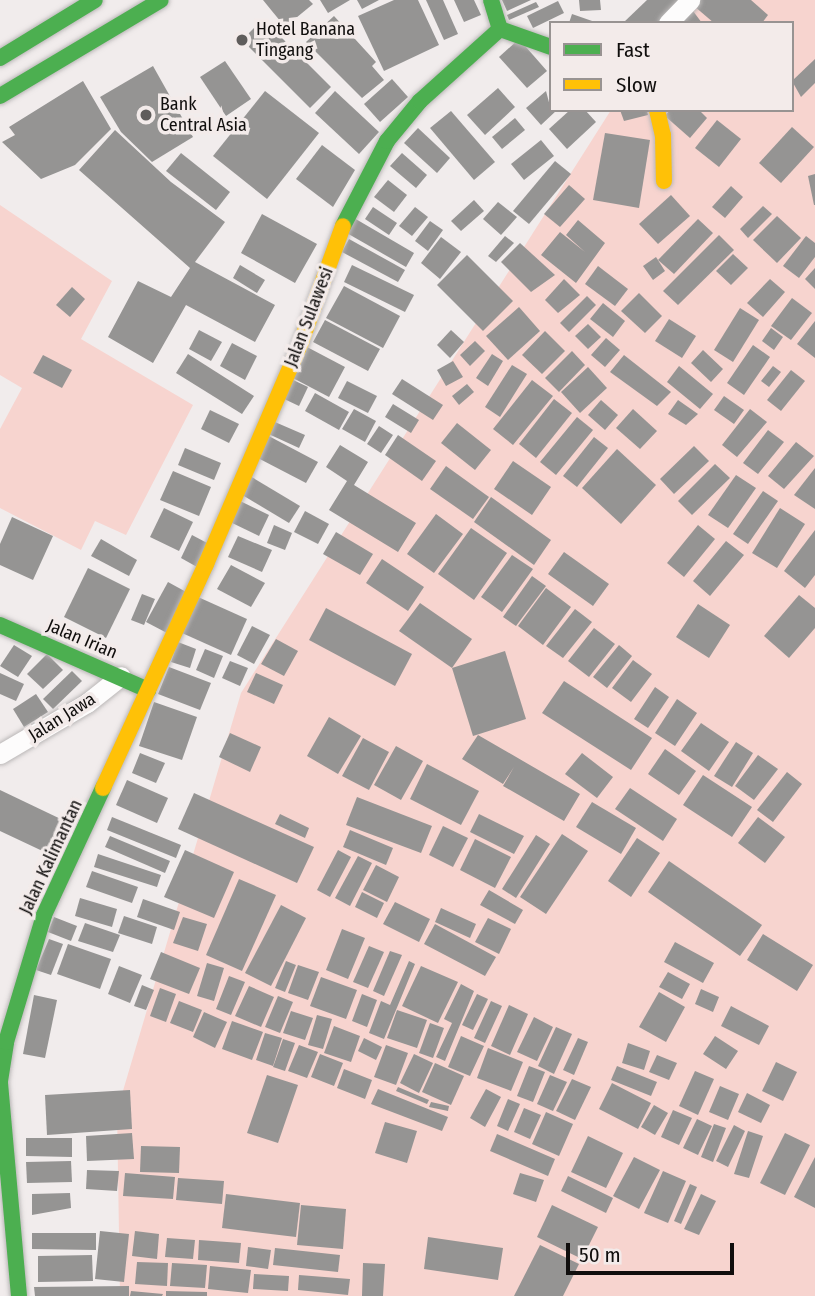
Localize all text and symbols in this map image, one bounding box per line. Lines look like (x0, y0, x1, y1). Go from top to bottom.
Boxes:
place label: Hotel Banana Tingang (256, 19, 355, 61)
legend (549, 21, 794, 112)
marker: Hotel Banana Tingang (234, 32, 250, 48)
text: Fast (616, 37, 650, 63)
text: Slow (616, 72, 657, 98)
place label: Bank Central Asia (160, 94, 247, 136)
marker: Bank Central Asia (138, 107, 154, 123)
street label: Jalan Sulawesi (280, 264, 338, 370)
street label: Jalan Irian (43, 614, 121, 664)
street label: Jalan Jawa (25, 688, 99, 746)
street label: Jalan Kalimantan (15, 796, 87, 918)
scale bar (570, 1230, 738, 1274)
text: 50 m (579, 1242, 621, 1268)

